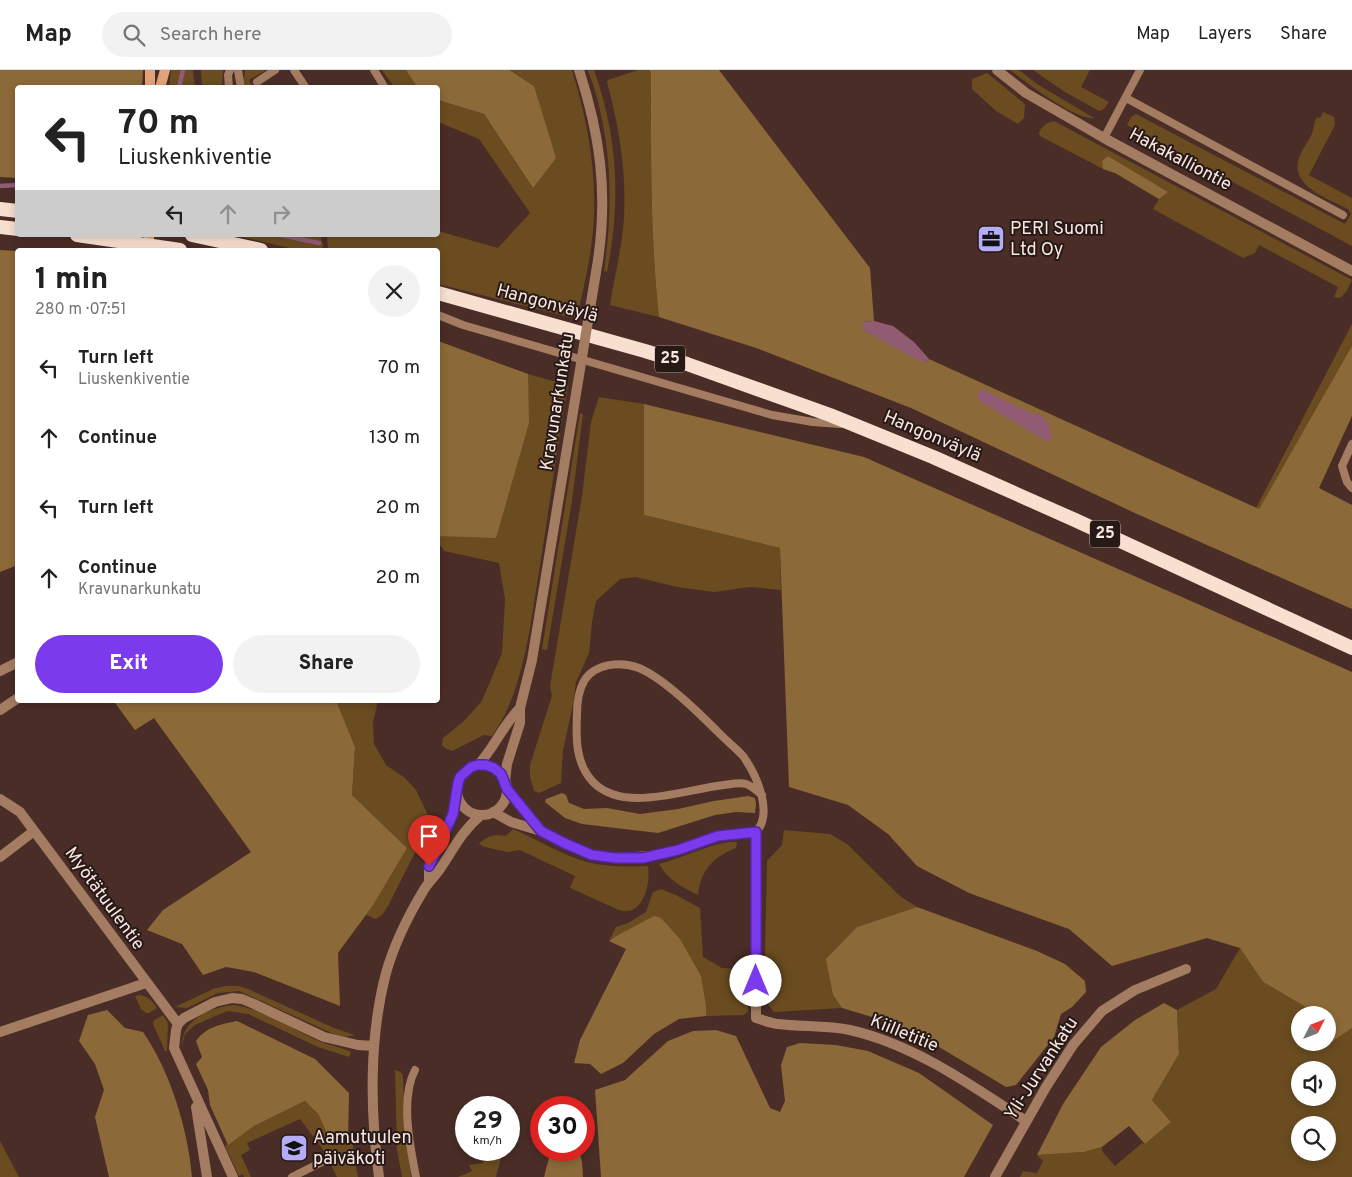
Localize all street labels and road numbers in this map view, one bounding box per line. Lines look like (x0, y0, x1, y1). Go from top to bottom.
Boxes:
street label: Hakakalliontie (1125, 123, 1235, 197)
street label: Hangonväylä (494, 279, 600, 329)
street label: Kravunarkunkatu (536, 332, 580, 472)
road number: 25 (655, 346, 685, 372)
street label: Hangonväylä (880, 406, 984, 468)
road number: 25 (1090, 520, 1120, 548)
street label: Myötätuulentie (59, 843, 149, 955)
street label: Kiilletitie (866, 1010, 942, 1058)
street label: Yli-Jurvankatu (1000, 1013, 1084, 1125)

